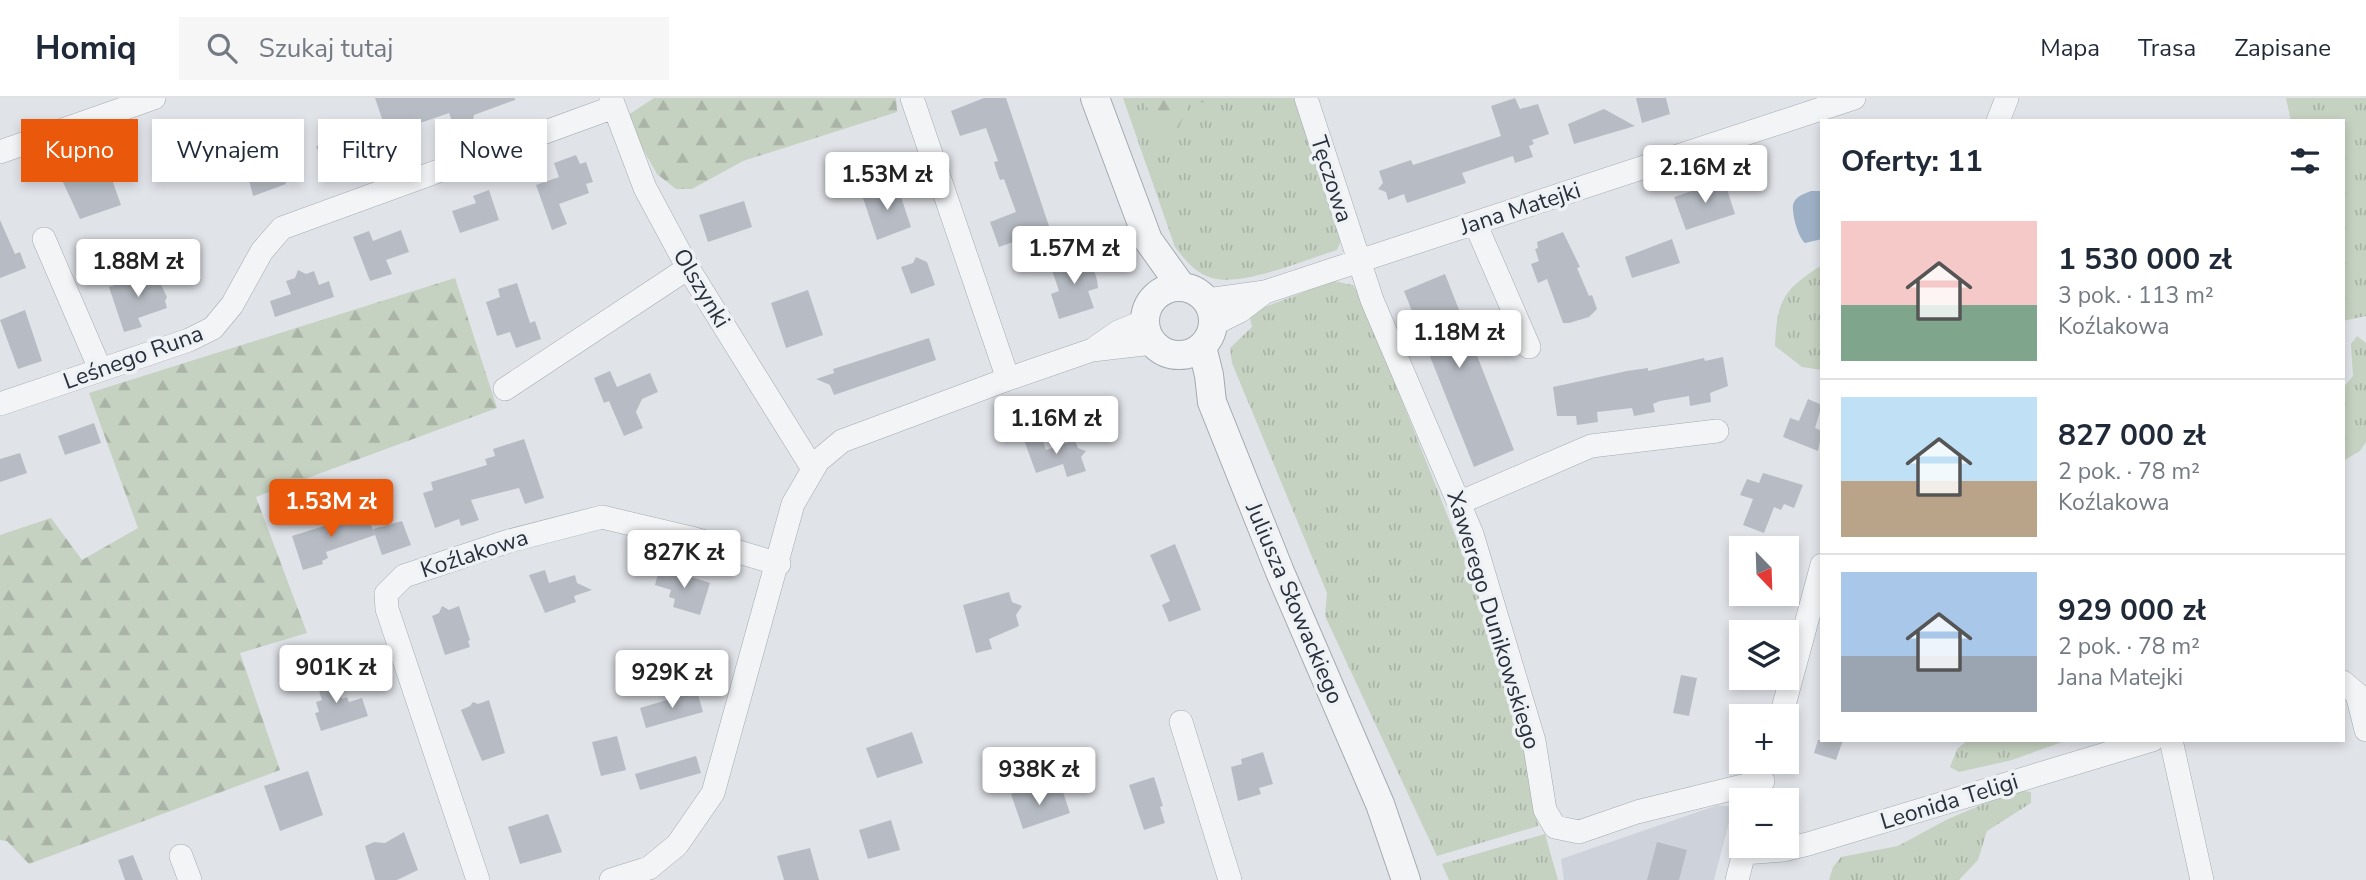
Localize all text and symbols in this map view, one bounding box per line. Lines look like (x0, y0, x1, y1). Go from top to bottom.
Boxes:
search box (179, 17, 669, 80)
text: Homiq (35, 26, 137, 71)
icon: search (203, 29, 241, 67)
text: Szukaj tutaj (259, 31, 393, 66)
text: Mapa (2040, 32, 2100, 64)
text: Trasa (2138, 32, 2196, 64)
text: Zapisane (2234, 32, 2331, 64)
chip: Kupno (21, 119, 138, 182)
chip: Wynajem (152, 119, 304, 182)
chip: Filtry (318, 119, 421, 182)
chip: Nowe (435, 119, 547, 182)
street label: Tęczowa (1303, 132, 1360, 226)
text: Oferty: 11 (1841, 141, 1983, 182)
icon: filters (2286, 142, 2324, 180)
pin: 2.16M zł (1633, 146, 1777, 205)
pin: 1.53M zł (815, 152, 959, 212)
text: 2.16M zł (1659, 152, 1751, 183)
text: 1.53M zł (841, 159, 933, 190)
street label: Jana Matejki (1455, 174, 1584, 243)
pin: 1.57M zł (1002, 226, 1146, 286)
text: 1.57M zł (1028, 233, 1120, 264)
text: 1 530 000 zł (2058, 239, 2232, 280)
pin: 1.88M zł (66, 240, 210, 299)
street label: Olszynki (666, 243, 737, 334)
text: 1.88M zł (92, 246, 184, 277)
icon: home (1897, 249, 1981, 333)
text: 3 pok. · 113 m² (2058, 280, 2214, 311)
pin: 1.18M zł (1387, 310, 1531, 370)
text: Koźlakowa (2058, 311, 2170, 342)
text: 1.18M zł (1413, 317, 1505, 348)
street label: Leśnego Runa (59, 318, 207, 397)
pin: 1.16M zł (984, 396, 1128, 456)
text: 1.16M zł (1010, 403, 1102, 434)
text: 827 000 zł (2058, 415, 2206, 456)
icon: home (1897, 425, 1981, 509)
text: 2 pok. · 78 m² (2058, 456, 2200, 487)
pin: 1.53M zł (259, 480, 403, 539)
text: 1.53M zł (285, 486, 377, 517)
street label: Xawerego Dunikowskiego (1439, 487, 1548, 753)
text: Koźlakowa (2058, 487, 2170, 518)
street label: Juliusza Słowackiego (1238, 497, 1351, 709)
street label: Koźlakowa (416, 522, 532, 585)
pin: 827K zł (619, 531, 749, 590)
north arrow (1729, 536, 1799, 606)
map controls (1729, 536, 1799, 858)
text: 827K zł (643, 537, 725, 568)
text: 929 000 zł (2058, 590, 2206, 631)
icon: home (1897, 600, 1981, 684)
button: layers (1729, 620, 1799, 690)
text: 2 pok. · 78 m² (2058, 631, 2200, 662)
pin: 901K zł (271, 646, 401, 705)
pin: 929K zł (607, 650, 737, 710)
text: 901K zł (295, 652, 377, 683)
text: 929K zł (631, 657, 713, 688)
text: Jana Matejki (2058, 662, 2183, 693)
button: + (1729, 704, 1799, 774)
pin: 938K zł (974, 748, 1104, 807)
text: 938K zł (998, 754, 1080, 785)
street label: Leonida Teligi (1876, 766, 2022, 837)
button: − (1729, 788, 1799, 858)

